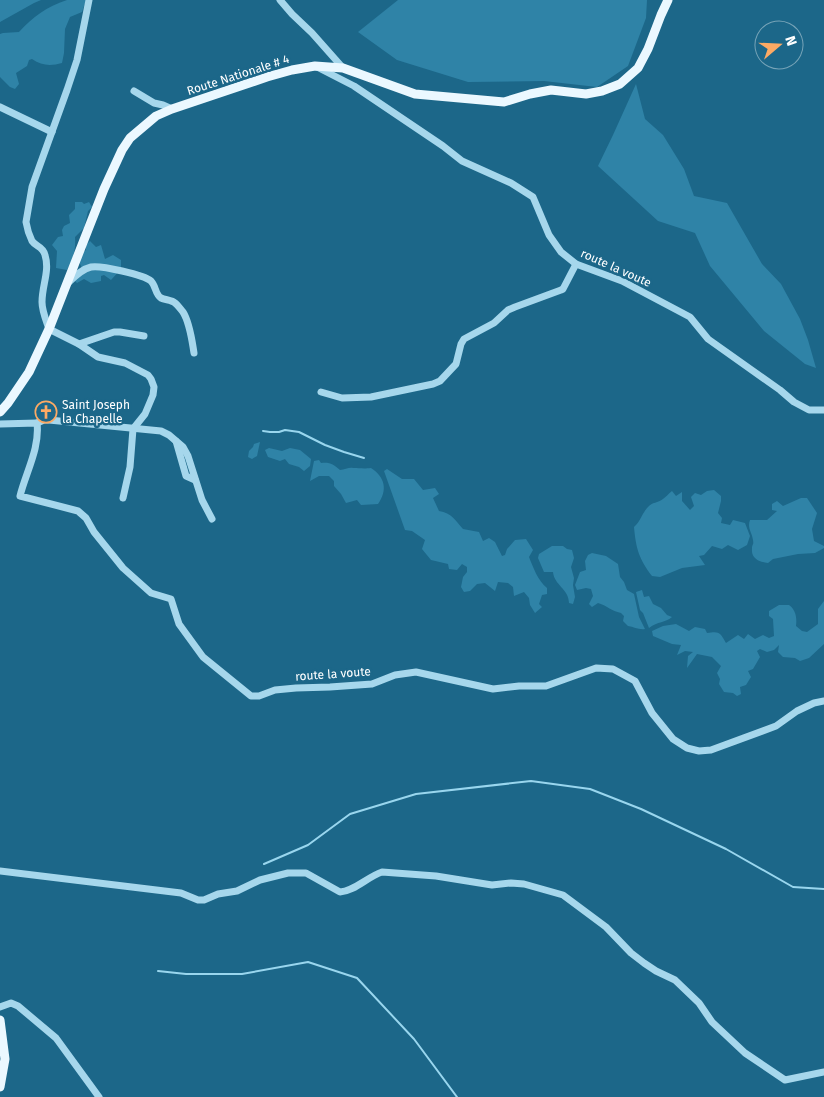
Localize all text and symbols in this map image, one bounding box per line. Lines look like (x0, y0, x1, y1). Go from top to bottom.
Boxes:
north arrow (754, 20, 804, 70)
text: N (781, 34, 800, 48)
street label: Route Nationale # 4 (185, 52, 292, 98)
street label: route la voute (579, 246, 653, 290)
place label: Saint Joseph la Chapelle (62, 398, 130, 426)
church icon: Saint Joseph la Chapelle (34, 400, 58, 424)
street label: route la voute (295, 664, 371, 684)

